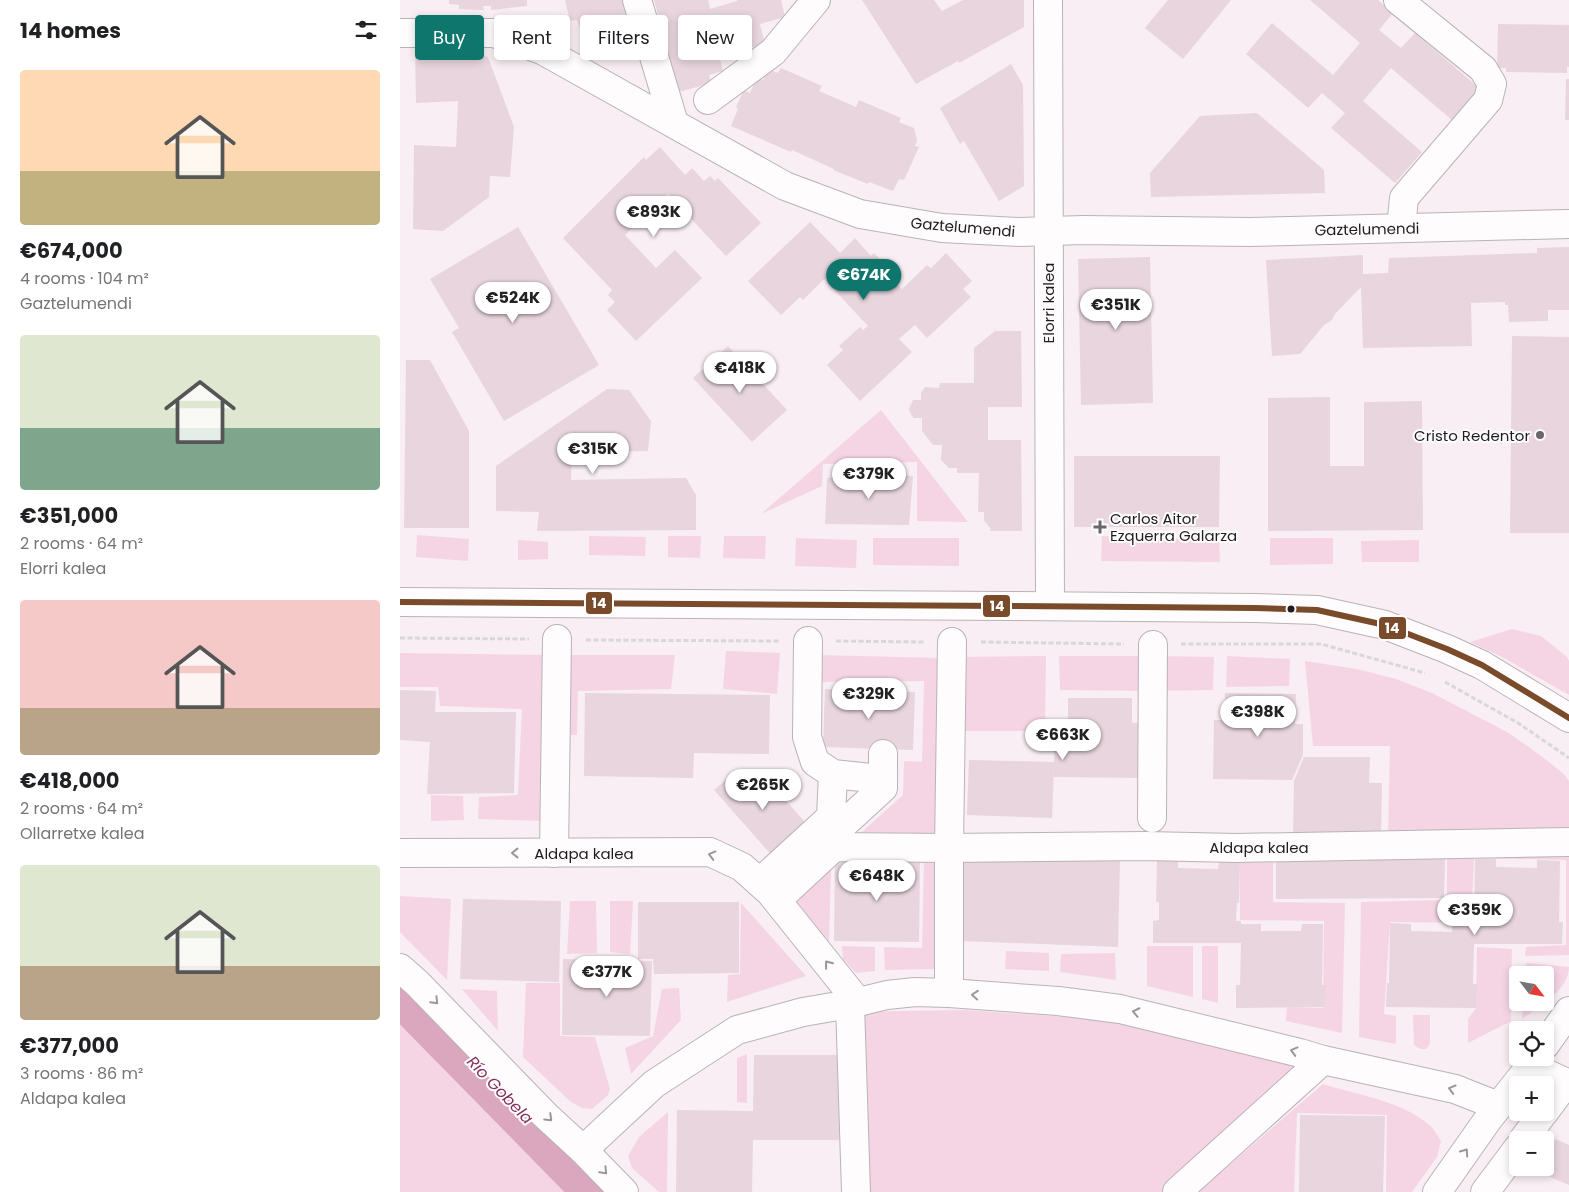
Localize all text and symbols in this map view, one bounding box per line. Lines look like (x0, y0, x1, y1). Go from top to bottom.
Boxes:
chip: Buy (415, 15, 484, 60)
chip: Rent (494, 15, 570, 60)
chip: Filters (580, 15, 668, 60)
chip: New (678, 15, 752, 60)
text: 14 homes (20, 16, 121, 45)
icon: filters (352, 16, 380, 44)
icon: home (155, 102, 245, 192)
pin: €893K (619, 196, 689, 238)
text: €893K (627, 200, 681, 223)
street label: Gaztelumendi (910, 212, 1016, 242)
street label: Gaztelumendi (1314, 218, 1420, 240)
text: €674,000 (20, 236, 123, 265)
pin: €674K (829, 258, 899, 301)
text: €674K (837, 263, 891, 286)
street label: Elorri kalea (1038, 263, 1059, 343)
text: 4 rooms · 104 m² (20, 267, 149, 290)
pin: €524K (478, 282, 548, 324)
text: €524K (486, 286, 540, 309)
pin: €351K (1081, 288, 1151, 331)
text: Gaztelumendi (20, 292, 132, 315)
text: €351K (1091, 293, 1141, 316)
pin: €418K (705, 352, 775, 394)
text: €418K (714, 356, 766, 379)
icon: home (155, 367, 245, 457)
place label: Cristo Redentor (1414, 425, 1530, 446)
marker: Cristo Redentor (1534, 429, 1546, 441)
pin: €315K (558, 432, 628, 475)
text: €315K (568, 437, 618, 460)
pin: €379K (834, 458, 904, 500)
text: €379K (843, 462, 895, 485)
text: €351,000 (20, 501, 118, 530)
place label: Carlos Aitor Ezquerra Galarza (1110, 508, 1237, 546)
marker: Carlos Aitor Ezquerra Galarza (1094, 521, 1106, 533)
text: 2 rooms · 64 m² (20, 532, 143, 555)
text: Elorri kalea (20, 557, 106, 580)
line badge: 14 (585, 591, 613, 615)
text: 14 (592, 593, 606, 613)
line badge: 14 (982, 594, 1011, 618)
text: 14 (990, 596, 1004, 616)
unlabelled marker (1286, 604, 1296, 614)
line badge: 14 (1378, 616, 1407, 640)
text: 14 (1385, 618, 1399, 638)
icon: home (155, 632, 245, 722)
pin: €329K (834, 678, 904, 720)
text: €329K (843, 682, 895, 705)
pin: €398K (1223, 696, 1293, 738)
text: €398K (1231, 700, 1285, 723)
pin: €663K (1028, 718, 1098, 761)
text: €663K (1036, 723, 1090, 746)
text: €418,000 (20, 766, 120, 795)
pin: €265K (728, 768, 798, 811)
text: €265K (736, 773, 790, 796)
text: 2 rooms · 64 m² (20, 797, 143, 820)
text: Ollarretxe kalea (20, 822, 145, 845)
street label: Aldapa kalea (1209, 837, 1309, 858)
street label: Aldapa kalea (534, 843, 634, 864)
one-way arrow (511, 848, 518, 858)
one-way arrow (708, 850, 717, 860)
pin: €648K (842, 860, 912, 902)
text: €648K (849, 864, 905, 887)
pin: €359K (1440, 894, 1510, 936)
icon: home (155, 897, 245, 987)
text: €359K (1448, 898, 1502, 921)
pin: €377K (572, 956, 642, 998)
text: €377K (582, 960, 632, 983)
one-way arrow (825, 961, 833, 970)
north arrow (1509, 966, 1554, 1011)
map controls (1509, 966, 1554, 1176)
one-way arrow (971, 990, 979, 1001)
one-way arrow (429, 996, 438, 1005)
one-way arrow (1132, 1007, 1141, 1018)
button: locate (1509, 1021, 1554, 1066)
text: €377,000 (20, 1031, 119, 1060)
one-way arrow (1291, 1047, 1299, 1057)
water label: Río Gobela (462, 1051, 539, 1129)
text: 3 rooms · 86 m² (20, 1062, 143, 1085)
button: + (1509, 1076, 1554, 1121)
one-way arrow (1448, 1085, 1457, 1095)
text: Aldapa kalea (20, 1087, 126, 1110)
one-way arrow (543, 1112, 552, 1121)
button: − (1509, 1131, 1554, 1176)
one-way arrow (1459, 1148, 1468, 1158)
one-way arrow (598, 1165, 607, 1174)

